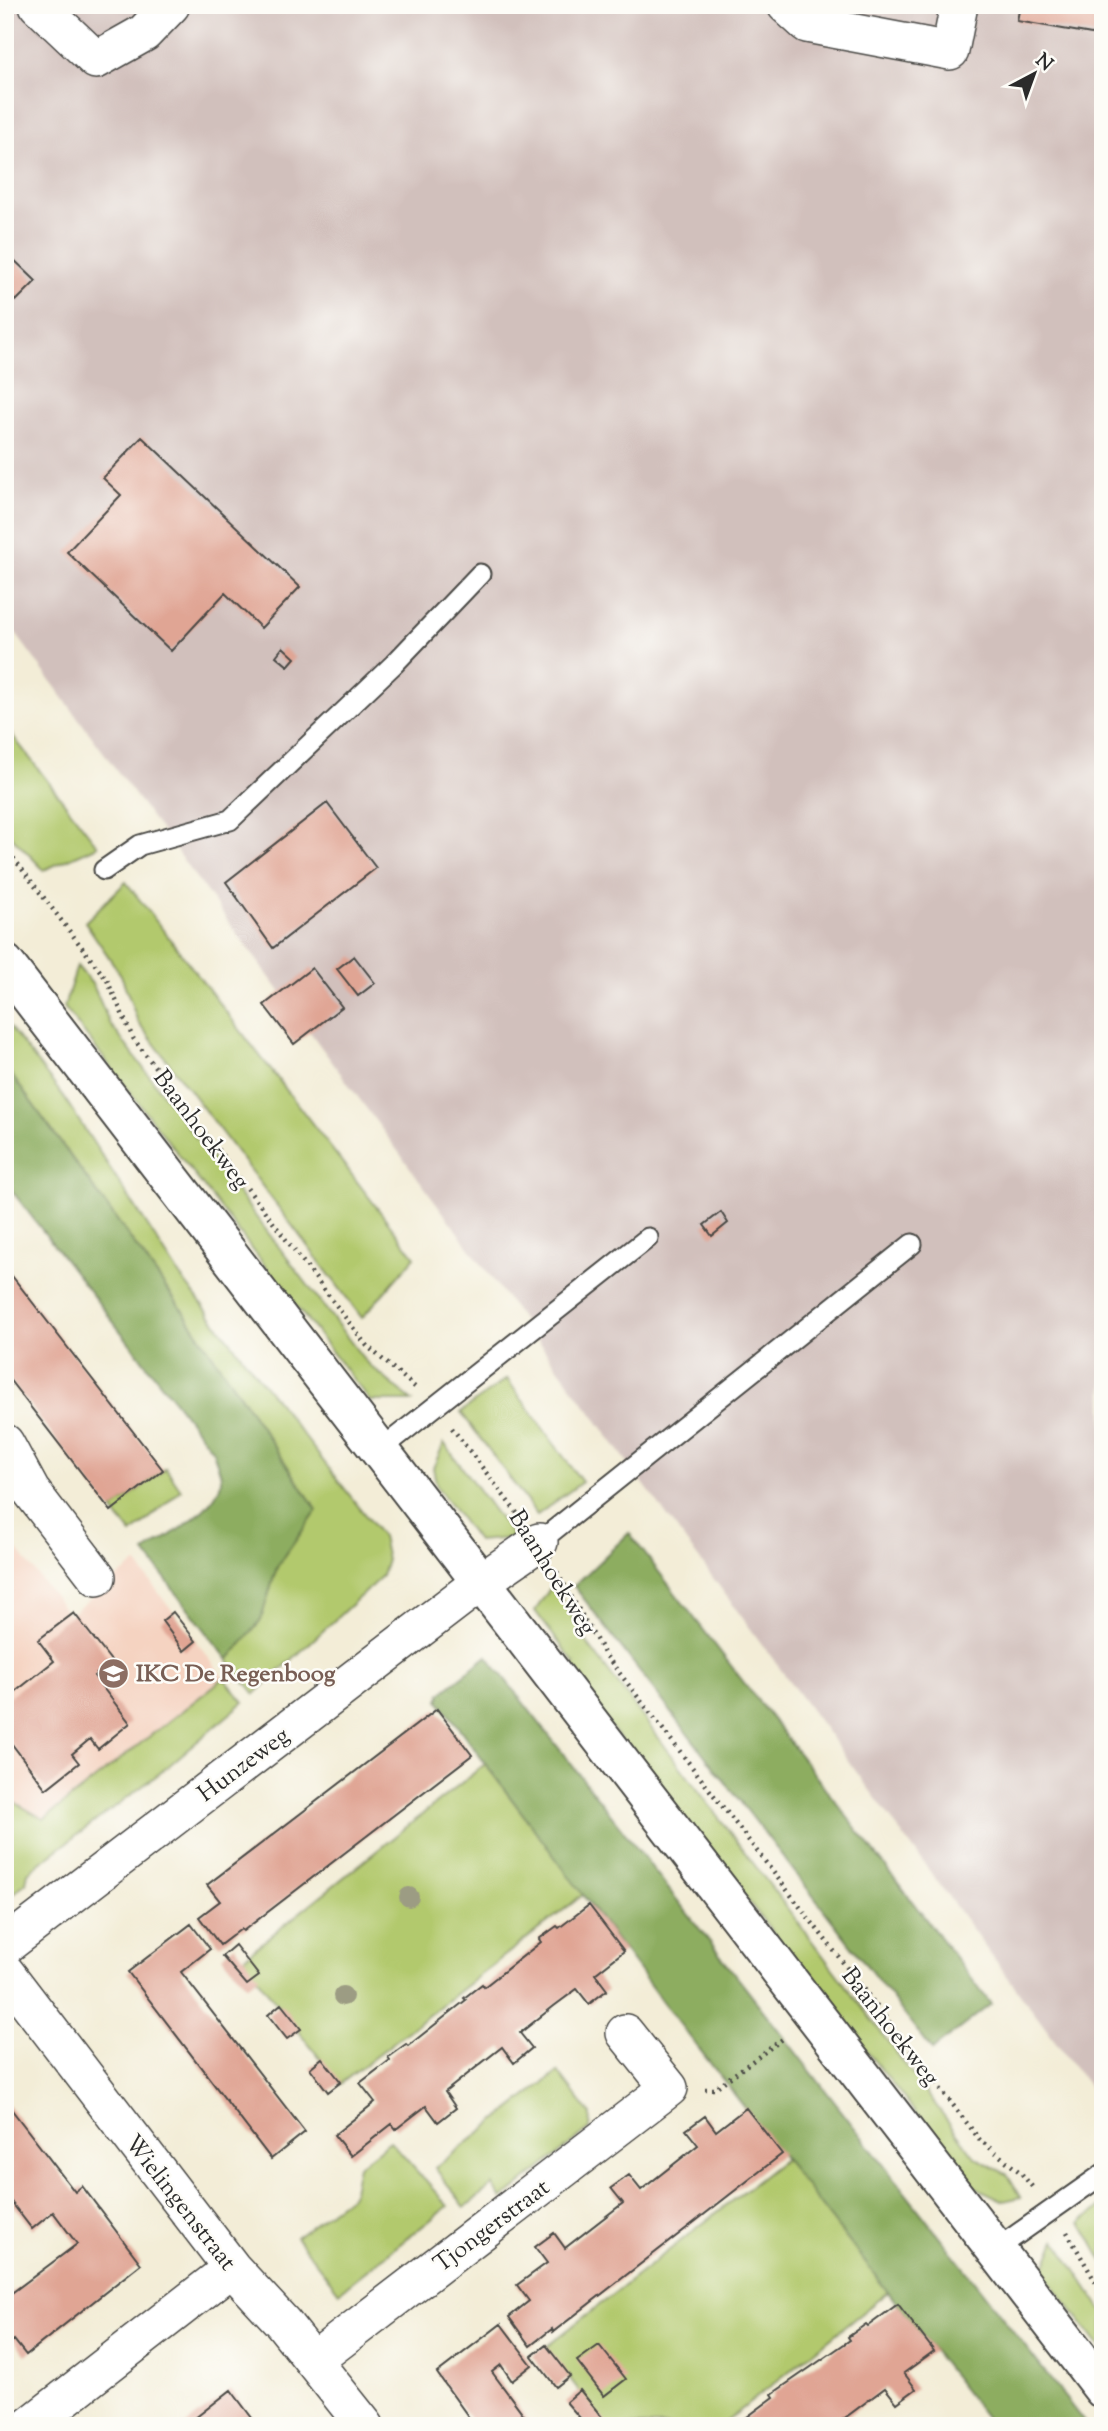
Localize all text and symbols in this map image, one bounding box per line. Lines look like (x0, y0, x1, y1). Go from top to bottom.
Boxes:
north arrow (1000, 38, 1070, 108)
text: N (1029, 48, 1058, 78)
street label: Baanhoekweg (144, 1063, 257, 1197)
street label: Baanhoekweg (499, 1504, 604, 1643)
school or university icon: IKC De Regenboog (96, 1656, 130, 1690)
place label: IKC De Regenboog (136, 1658, 336, 1692)
street label: Hunzeweg (191, 1720, 297, 1811)
street label: Baanhoekweg (832, 1961, 947, 2094)
street label: Wielingenstraat (115, 2128, 243, 2278)
street label: Tjongerstraat (427, 2172, 557, 2282)

